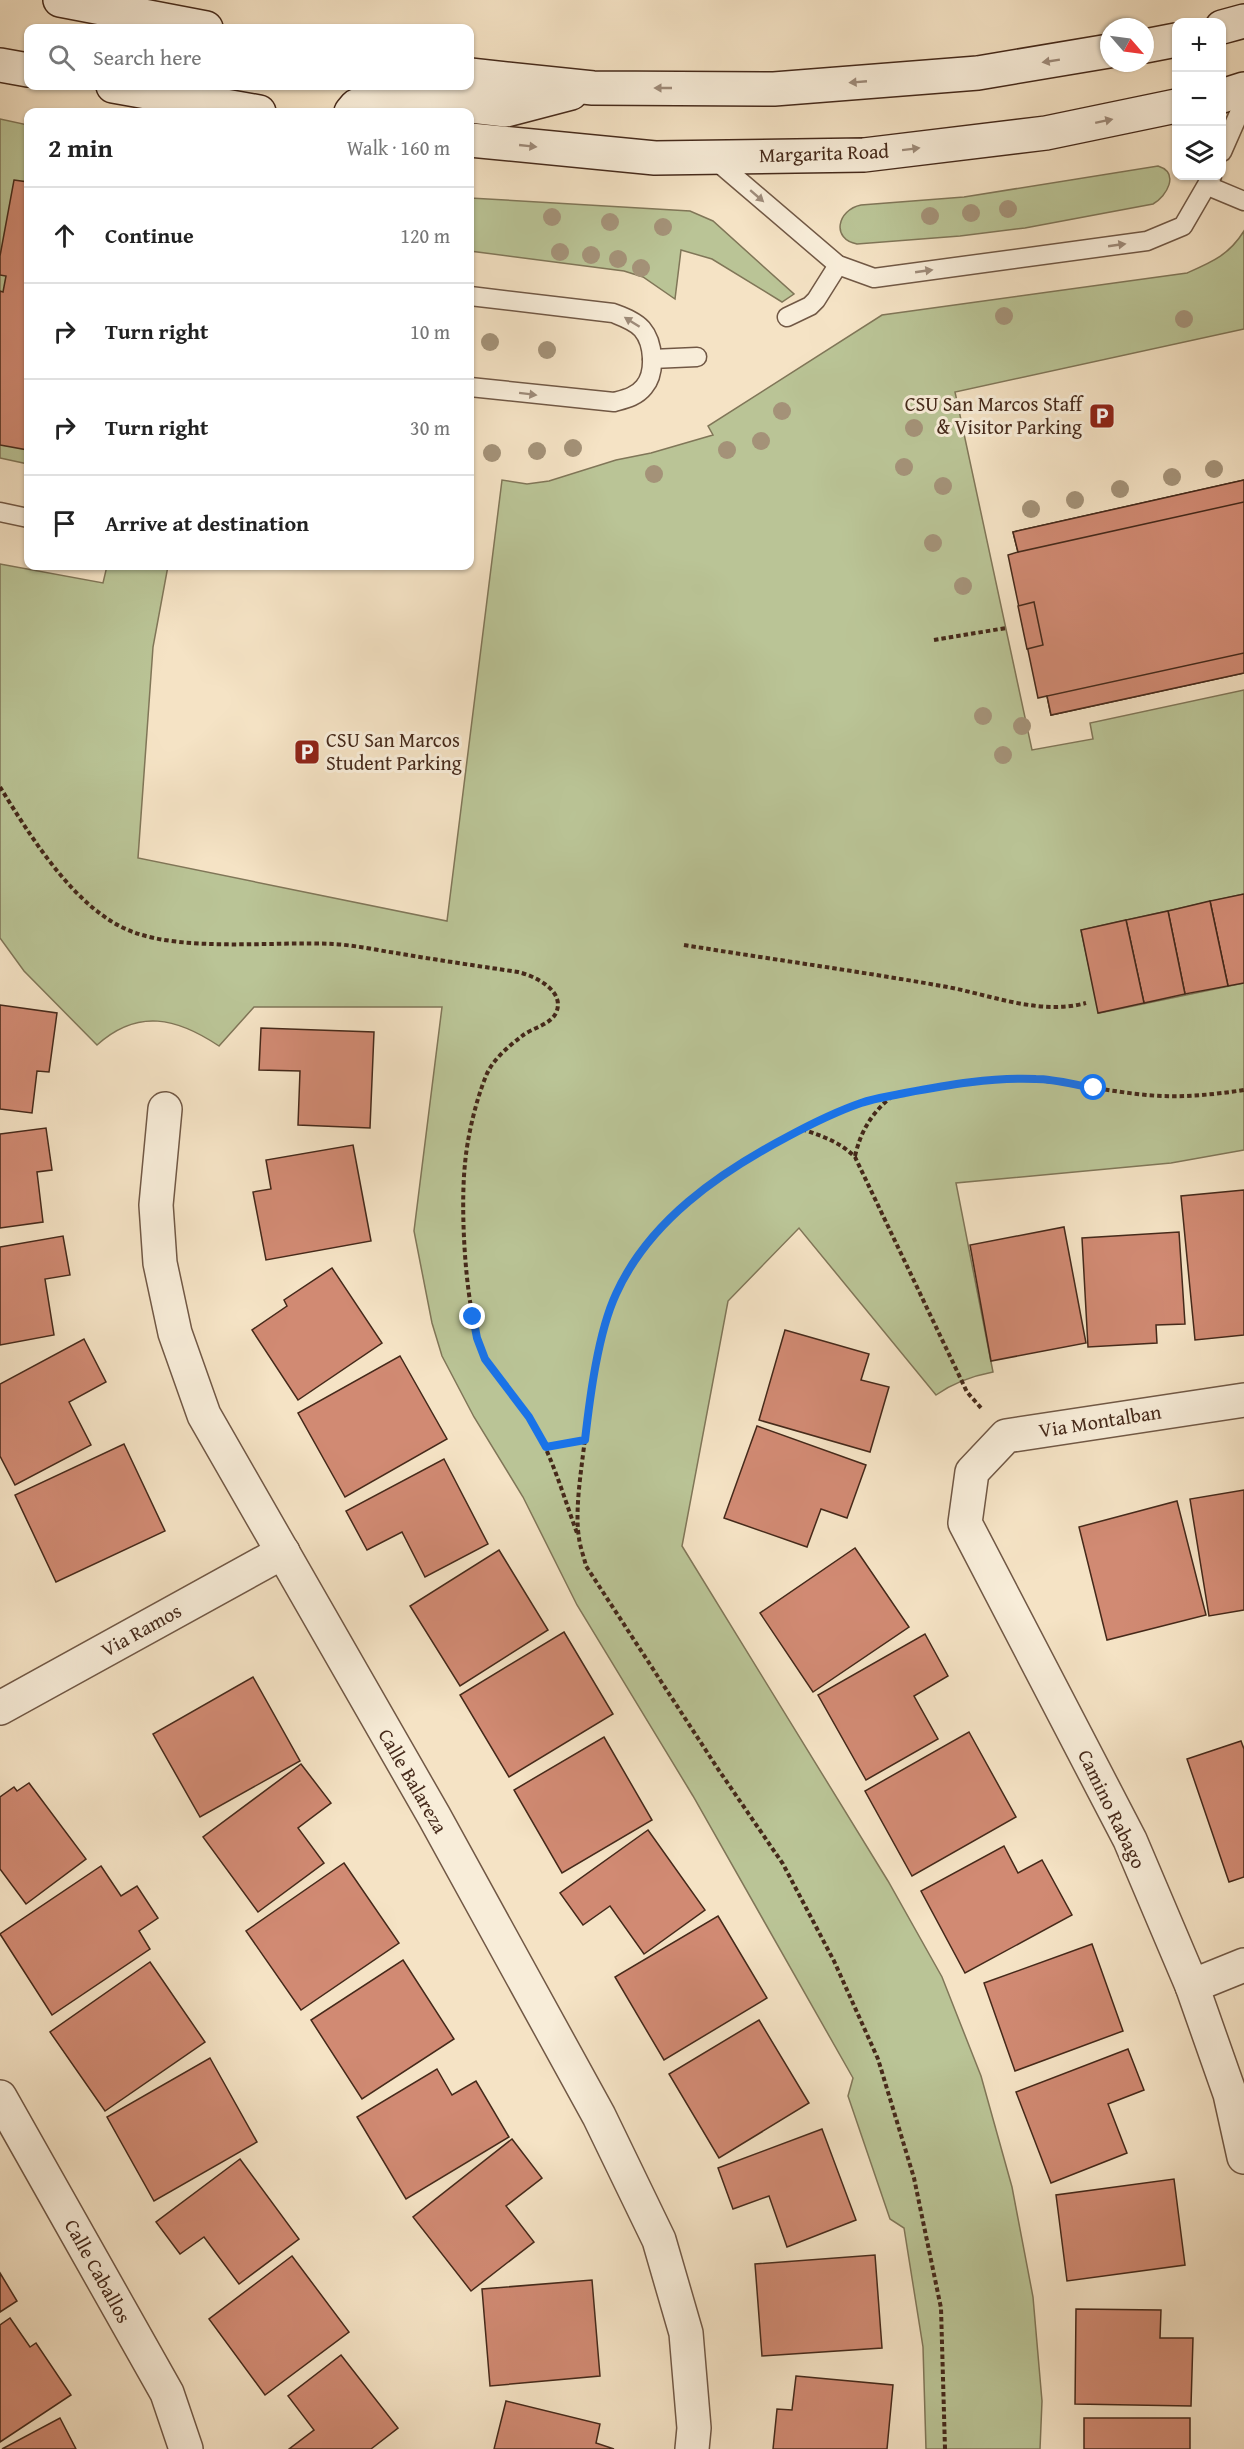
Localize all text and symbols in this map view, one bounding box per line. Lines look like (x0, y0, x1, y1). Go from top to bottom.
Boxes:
north arrow (1100, 18, 1154, 72)
map controls (1172, 18, 1226, 180)
button: + (1172, 18, 1226, 72)
search box (24, 24, 474, 90)
icon: search (45, 41, 78, 74)
text: Search here (93, 41, 202, 73)
one-way arrow (1042, 57, 1061, 66)
button: − (1172, 72, 1226, 126)
one-way arrow (848, 78, 867, 87)
one-way arrow (653, 83, 672, 93)
one-way arrow (1094, 116, 1113, 125)
button: layers (1172, 126, 1226, 180)
text: 2 min (48, 128, 113, 167)
text: Walk · 160 m (347, 133, 450, 162)
street label: Margarita Road (758, 136, 890, 169)
one-way arrow (518, 141, 537, 151)
one-way arrow (901, 144, 920, 154)
one-way arrow (749, 189, 764, 202)
icon: ahead (48, 219, 81, 252)
text: Continue (105, 219, 194, 251)
text: 120 m (400, 221, 450, 250)
one-way arrow (1107, 241, 1126, 250)
one-way arrow (914, 267, 933, 276)
icon: right (48, 315, 81, 348)
text: Turn right (105, 315, 208, 347)
text: 10 m (410, 317, 450, 346)
one-way arrow (624, 317, 640, 328)
one-way arrow (518, 389, 537, 399)
place label: CSU San Marcos Staff & Visitor Parking (905, 389, 1084, 441)
parking icon: CSU San Marcos Staff & Visitor Parking (1087, 401, 1117, 431)
icon: right (48, 411, 81, 444)
text: Turn right (105, 411, 208, 443)
text: 30 m (410, 413, 450, 442)
icon: arrive (48, 507, 81, 540)
text: Arrive at destination (105, 507, 309, 539)
place label: CSU San Marcos Student Parking (326, 725, 462, 777)
parking icon: CSU San Marcos Student Parking (292, 737, 322, 767)
route start (1080, 1074, 1106, 1100)
route end (459, 1303, 485, 1329)
street label: Via Montalban (1037, 1397, 1163, 1444)
street label: Via Ramos (95, 1596, 186, 1664)
street label: Calle Balareza (372, 1723, 455, 1839)
street label: Camino Rabago (1071, 1744, 1154, 1873)
street label: Calle Caballos (58, 2214, 139, 2328)

